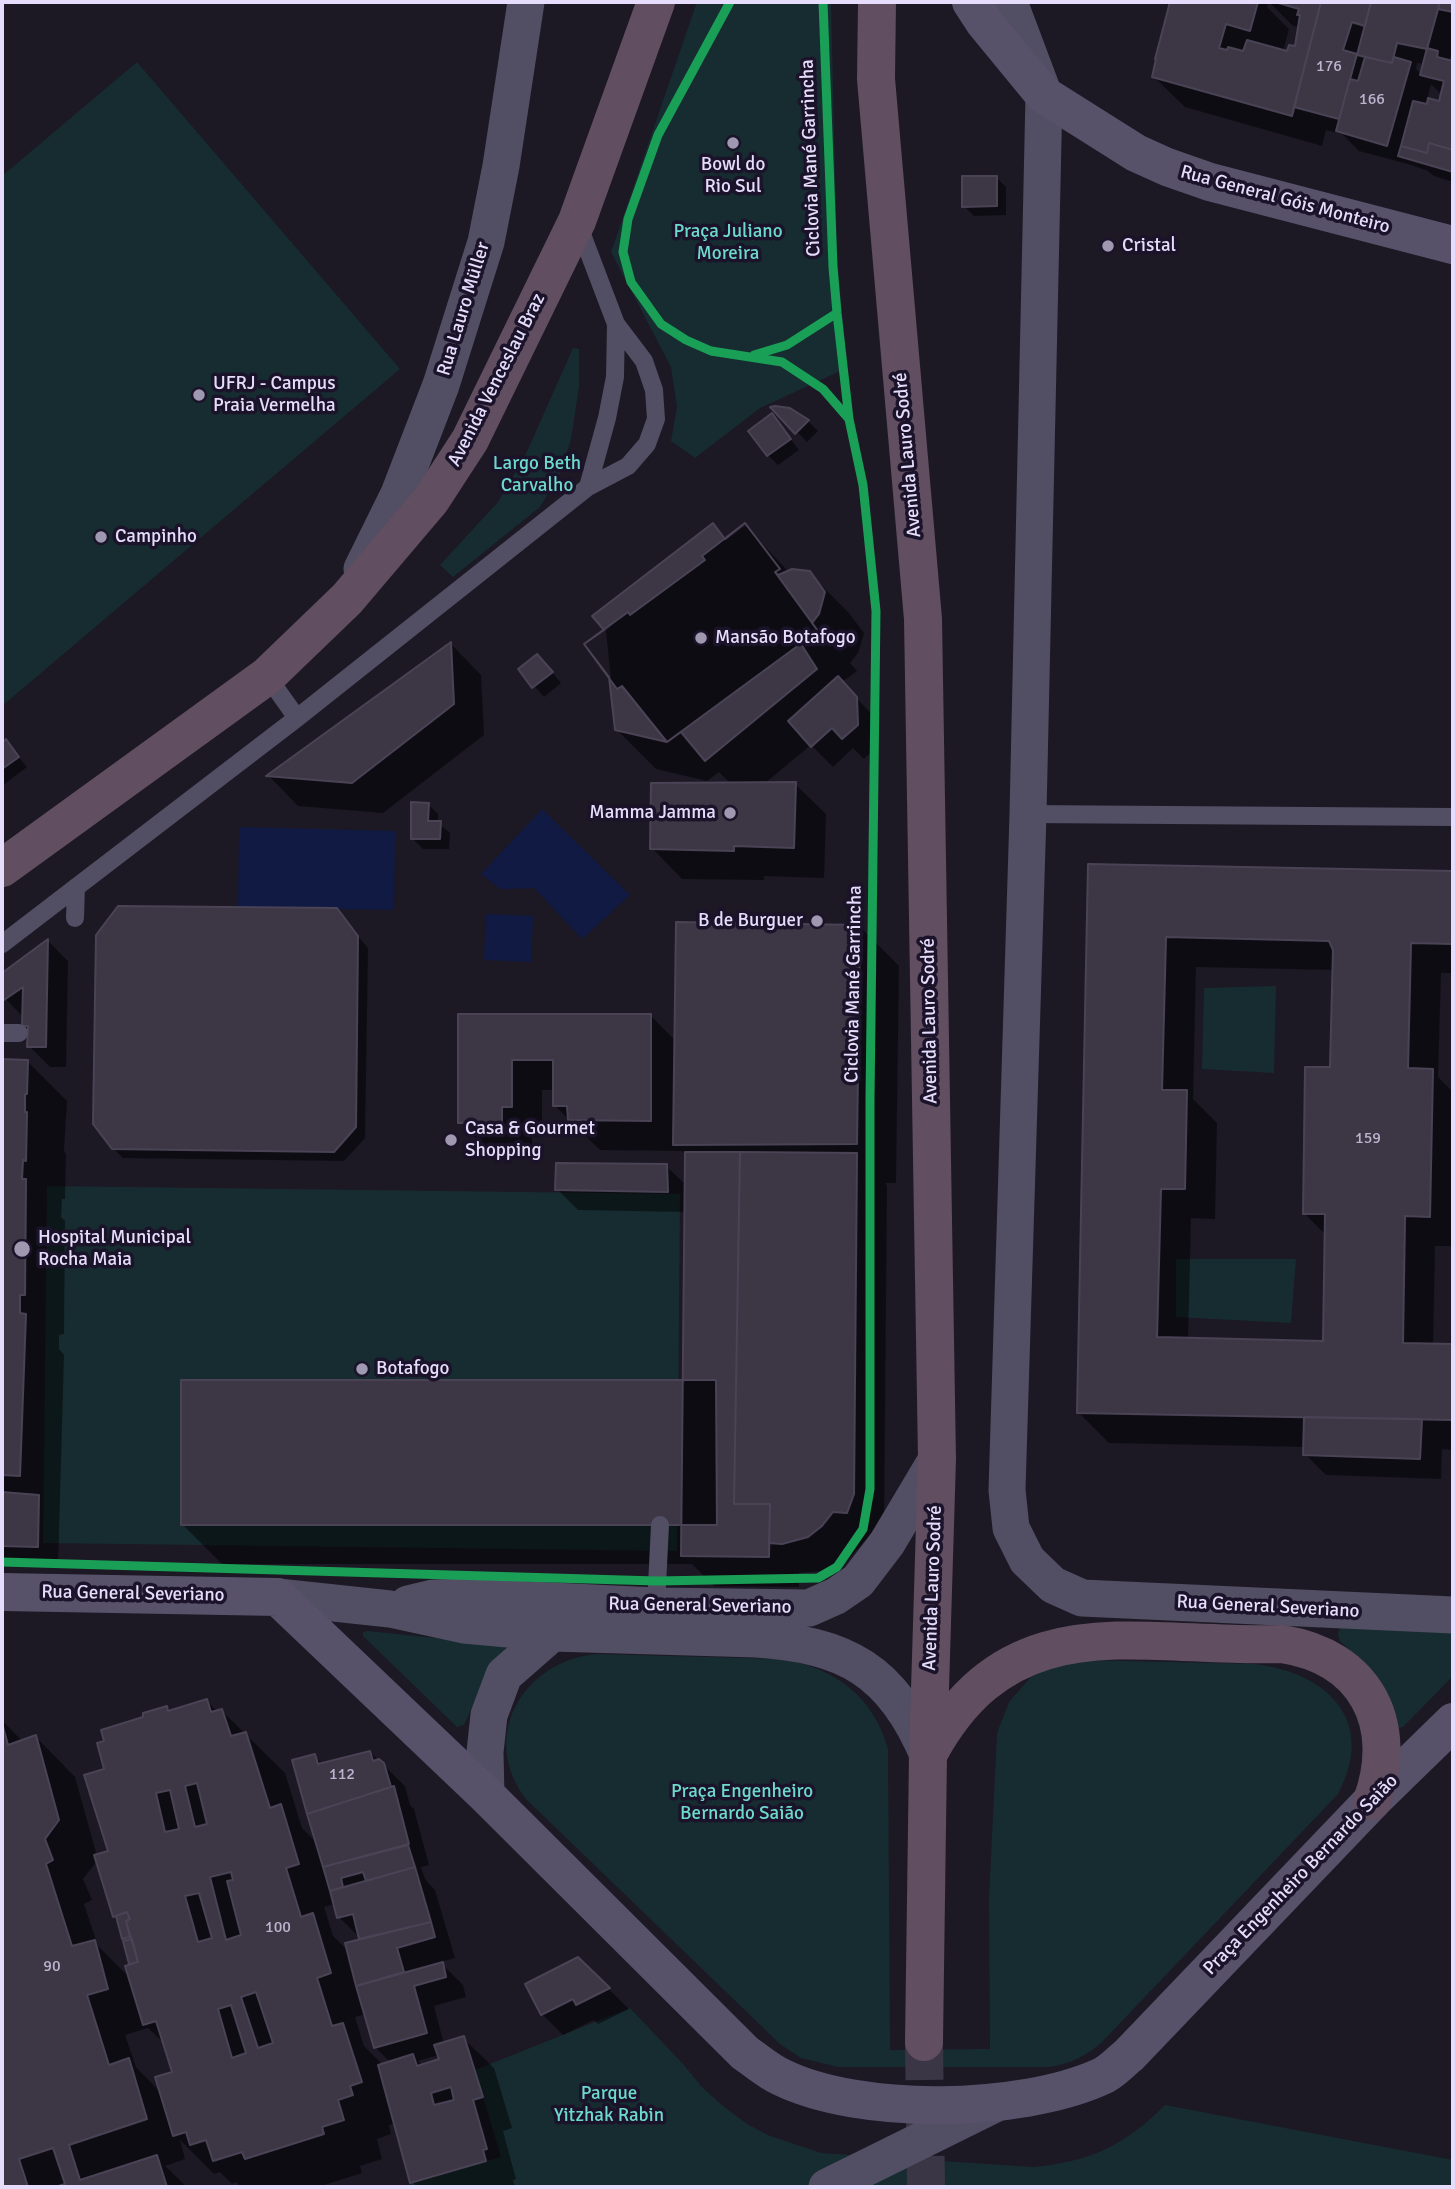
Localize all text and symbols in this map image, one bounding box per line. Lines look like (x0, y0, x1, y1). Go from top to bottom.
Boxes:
house number: 176 (1316, 57, 1342, 77)
street label: Ciclovia Mané Garrincha (796, 59, 826, 257)
house number: 166 (1359, 90, 1385, 110)
marker: Bowl do Rio Sul (725, 135, 741, 151)
place label: Bowl do Rio Sul (701, 154, 765, 198)
street label: Rua General Góis Monteiro (1178, 161, 1392, 239)
park label: Praça Juliano Moreira (673, 221, 783, 265)
place label: Cristal (1122, 235, 1176, 257)
marker: Cristal (1100, 238, 1116, 254)
street label: Rua Lauro Müller (433, 239, 495, 379)
street label: Avenida Venceslau Braz (443, 290, 551, 470)
street label: Avenida Lauro Sodré (889, 371, 927, 539)
place label: UFRJ - Campus Praia Vermelha (213, 373, 336, 417)
marker: UFRJ - Campus Praia Vermelha (191, 387, 207, 403)
park label: Largo Beth Carvalho (493, 453, 581, 497)
place label: Campinho (115, 526, 197, 548)
marker: Campinho (93, 529, 109, 545)
place label: Mansão Botafogo (715, 627, 856, 649)
marker: Mansão Botafogo (693, 630, 709, 646)
place label: Mamma Jamma (589, 802, 716, 824)
marker: Mamma Jamma (722, 805, 738, 821)
street label: Ciclovia Mané Garrincha (841, 885, 867, 1083)
place label: B de Burguer (698, 910, 803, 932)
marker: B de Burguer (809, 913, 825, 929)
street label: Avenida Lauro Sodré (917, 938, 943, 1104)
place label: Casa & Gourmet Shopping (465, 1118, 595, 1162)
house number: 159 (1355, 1129, 1381, 1149)
marker: Casa & Gourmet Shopping (443, 1132, 459, 1148)
place label: Hospital Municipal Rocha Maia (38, 1227, 191, 1271)
marker: Hospital Municipal Rocha Maia (12, 1239, 32, 1259)
place label: Botafogo (376, 1358, 449, 1380)
marker: Botafogo (354, 1361, 370, 1377)
street label: Avenida Lauro Sodré (919, 1505, 947, 1671)
street label: Rua General Severiano (41, 1581, 225, 1607)
street label: Rua General Severiano (1176, 1591, 1360, 1623)
street label: Rua General Severiano (608, 1593, 792, 1619)
house number: 112 (329, 1765, 355, 1785)
street label: Praça Engenheiro Bernardo Saião (1199, 1770, 1403, 1980)
park label: Praça Engenheiro Bernardo Saião (671, 1781, 813, 1825)
house number: 100 (265, 1918, 291, 1938)
house number: 90 (43, 1957, 61, 1977)
park label: Parque Yitzhak Rabin (554, 2083, 664, 2127)

